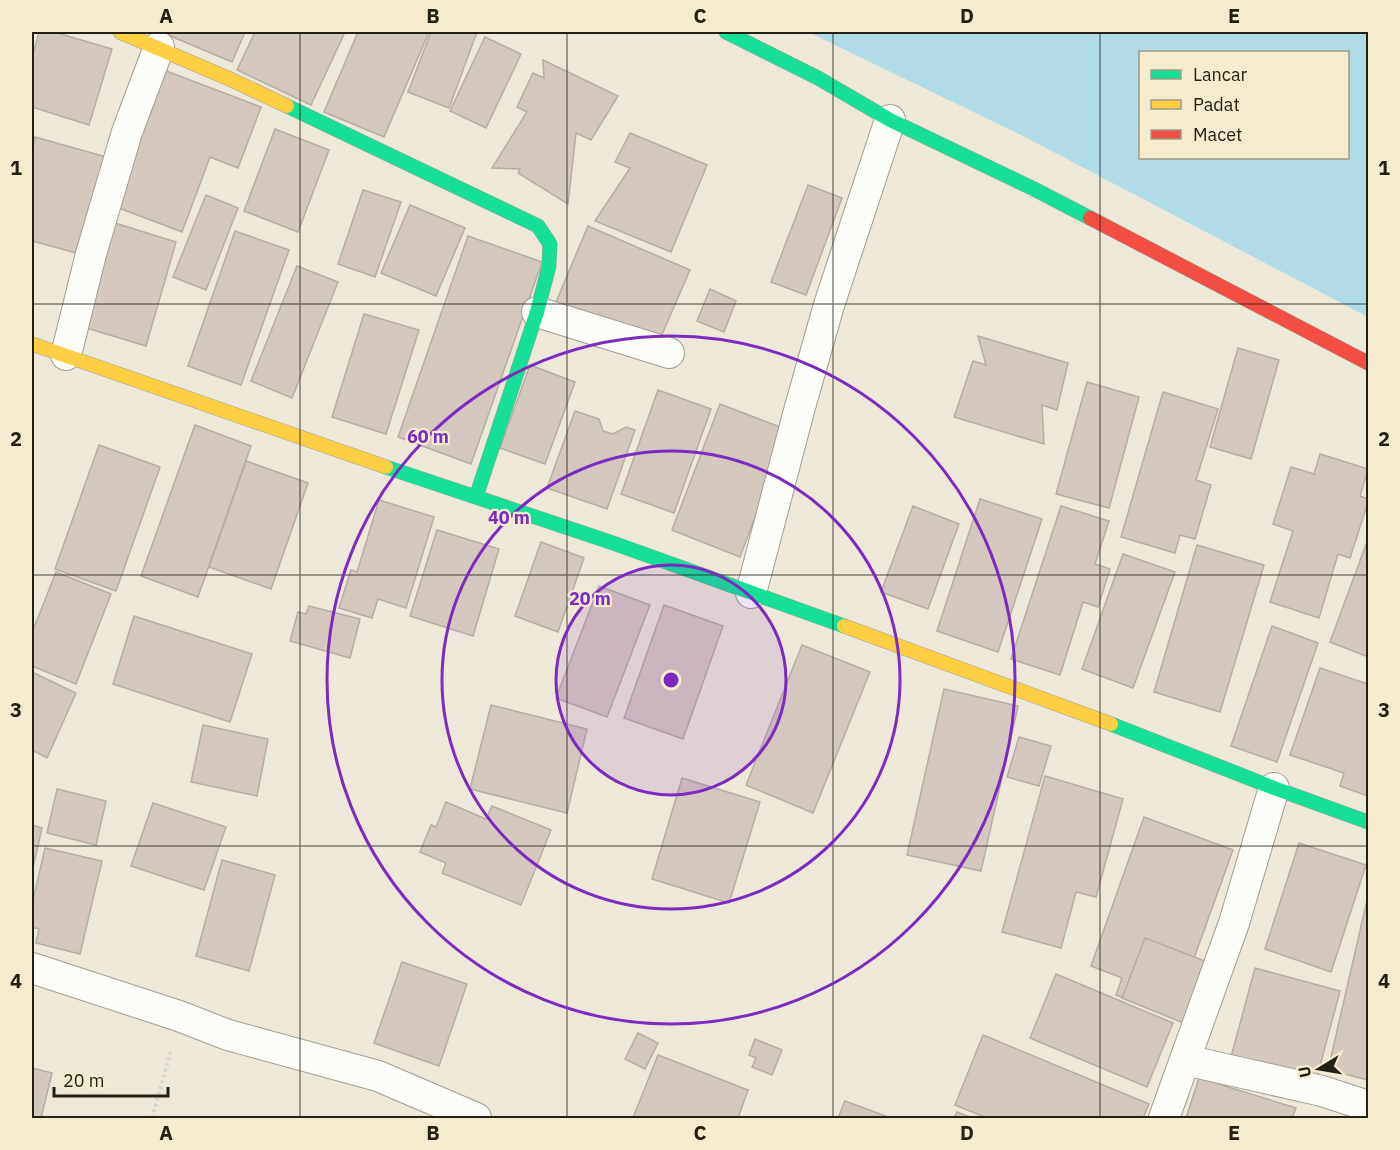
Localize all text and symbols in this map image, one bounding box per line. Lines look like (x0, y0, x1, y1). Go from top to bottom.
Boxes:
text: A (159, 2, 173, 29)
text: B (426, 2, 440, 29)
text: C (693, 2, 707, 29)
text: D (960, 2, 974, 29)
text: E (1228, 2, 1240, 29)
legend (1139, 51, 1349, 159)
text: Lancar (1193, 63, 1248, 86)
text: Padat (1193, 93, 1240, 116)
text: Macet (1193, 123, 1242, 146)
text: 1 (10, 154, 22, 181)
text: 1 (1378, 154, 1390, 181)
text: 2 (10, 425, 22, 452)
text: 60 m (407, 425, 449, 448)
text: 2 (1378, 425, 1390, 452)
text: 40 m (488, 506, 530, 529)
text: 20 m (569, 587, 611, 610)
centre of rings (661, 670, 681, 690)
text: 3 (10, 696, 22, 723)
text: 3 (1378, 696, 1390, 723)
text: 4 (10, 967, 22, 994)
text: 4 (1378, 967, 1390, 994)
north arrow (1289, 1039, 1349, 1099)
scale bar (54, 1060, 168, 1098)
text: U (1293, 1065, 1315, 1079)
text: 20 m (63, 1069, 105, 1092)
text: A (159, 1119, 173, 1146)
text: B (426, 1119, 440, 1146)
text: C (693, 1119, 707, 1146)
text: D (960, 1119, 974, 1146)
text: E (1228, 1119, 1240, 1146)

